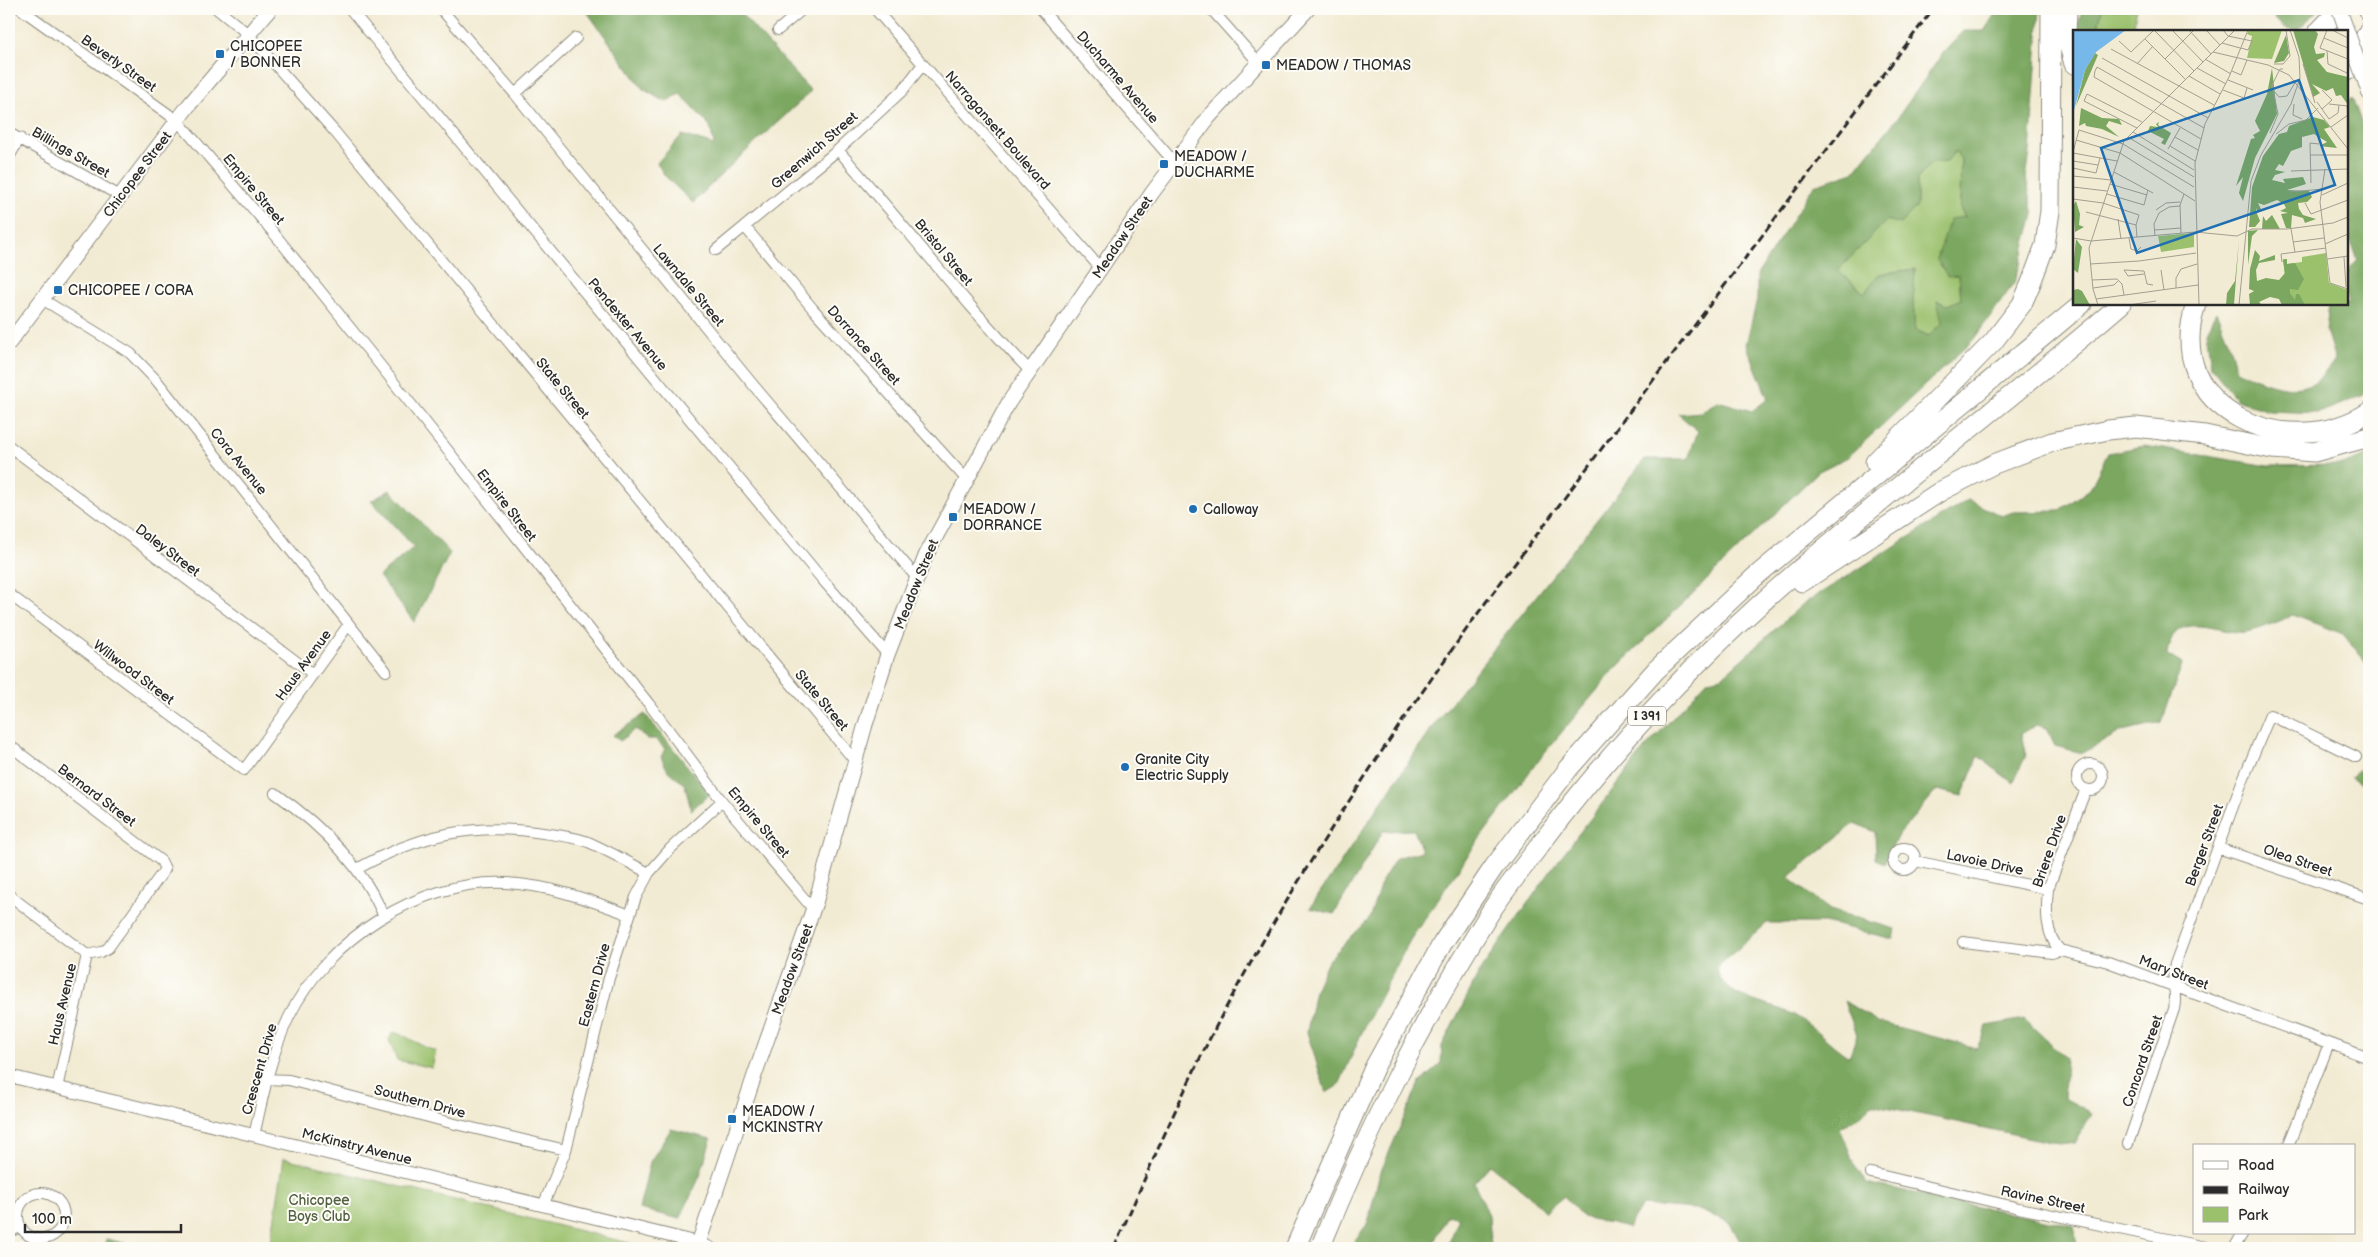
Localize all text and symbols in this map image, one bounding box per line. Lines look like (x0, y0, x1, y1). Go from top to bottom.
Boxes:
street label: Ducharme Avenue (1073, 28, 1162, 127)
inset map (2073, 30, 2348, 305)
street label: Beverly Street (78, 31, 160, 96)
place label: CHICOPEE / BONNER (230, 38, 302, 71)
marker: CHICOPEE / BONNER (214, 48, 226, 60)
place label: MEADOW / THOMAS (1276, 57, 1411, 74)
marker: MEADOW / THOMAS (1260, 59, 1272, 71)
street label: Narragansett Boulevard (942, 68, 1054, 193)
street label: Greenwich Street (767, 108, 862, 193)
street label: Billings Street (29, 123, 113, 182)
street label: Chicopee Street (100, 127, 176, 221)
place label: MEADOW / DUCHARME (1174, 148, 1254, 181)
street label: Empire Street (219, 150, 289, 229)
marker: MEADOW / DUCHARME (1158, 158, 1170, 170)
street label: Meadow Street (1089, 192, 1157, 282)
street label: Bristol Street (911, 216, 977, 290)
street label: Lawndale Street (649, 241, 728, 330)
street label: Pendexter Avenue (584, 275, 671, 374)
place label: CHICOPEE / CORA (68, 282, 194, 299)
marker: CHICOPEE / CORA (52, 284, 64, 296)
street label: Dorrance Street (823, 302, 904, 389)
street label: State Street (532, 354, 593, 423)
street label: Cora Avenue (206, 424, 271, 498)
street label: Empire Street (473, 466, 541, 545)
place label: MEADOW / DORRANCE (963, 501, 1042, 534)
place label: Calloway (1203, 501, 1259, 518)
marker: Calloway (1187, 503, 1199, 515)
marker: MEADOW / DORRANCE (947, 511, 959, 523)
street label: Daley Street (132, 521, 204, 581)
street label: Meadow Street (891, 536, 942, 632)
street label: Haus Avenue (272, 626, 335, 704)
street label: Willwood Street (90, 636, 178, 709)
street label: State Street (791, 666, 852, 735)
road number: I 391 (1628, 706, 1666, 726)
place label: Granite City Electric Supply (1135, 751, 1229, 784)
street label: Bernard Street (54, 760, 140, 831)
marker: Granite City Electric Supply (1119, 761, 1131, 773)
street label: Empire Street (724, 783, 794, 862)
street label: Berger Street (2182, 801, 2227, 889)
street label: Briere Drive (2029, 812, 2070, 890)
street label: Olea Street (2261, 841, 2335, 880)
street label: Lavoie Drive (1945, 846, 2025, 879)
street label: Meadow Street (768, 921, 817, 1017)
street label: Eastern Drive (575, 941, 614, 1029)
street label: Mary Street (2137, 951, 2212, 994)
street label: Haus Avenue (45, 961, 80, 1047)
street label: Concord Street (2119, 1012, 2166, 1109)
street label: Crescent Drive (238, 1021, 281, 1117)
street label: Southern Drive (372, 1081, 468, 1122)
place label: MEADOW / MCKINSTRY (742, 1103, 824, 1136)
marker: MEADOW / MCKINSTRY (726, 1113, 738, 1125)
street label: McKinstry Avenue (300, 1125, 414, 1168)
legend (2193, 1144, 2356, 1234)
text: Road (2238, 1156, 2274, 1175)
text: Railway (2238, 1180, 2289, 1199)
street label: Ravine Street (1999, 1182, 2087, 1217)
park label: Chicopee Boys Club (287, 1192, 351, 1225)
scale bar (25, 1202, 181, 1234)
text: Park (2238, 1206, 2269, 1225)
text: 100 m (32, 1210, 72, 1229)

